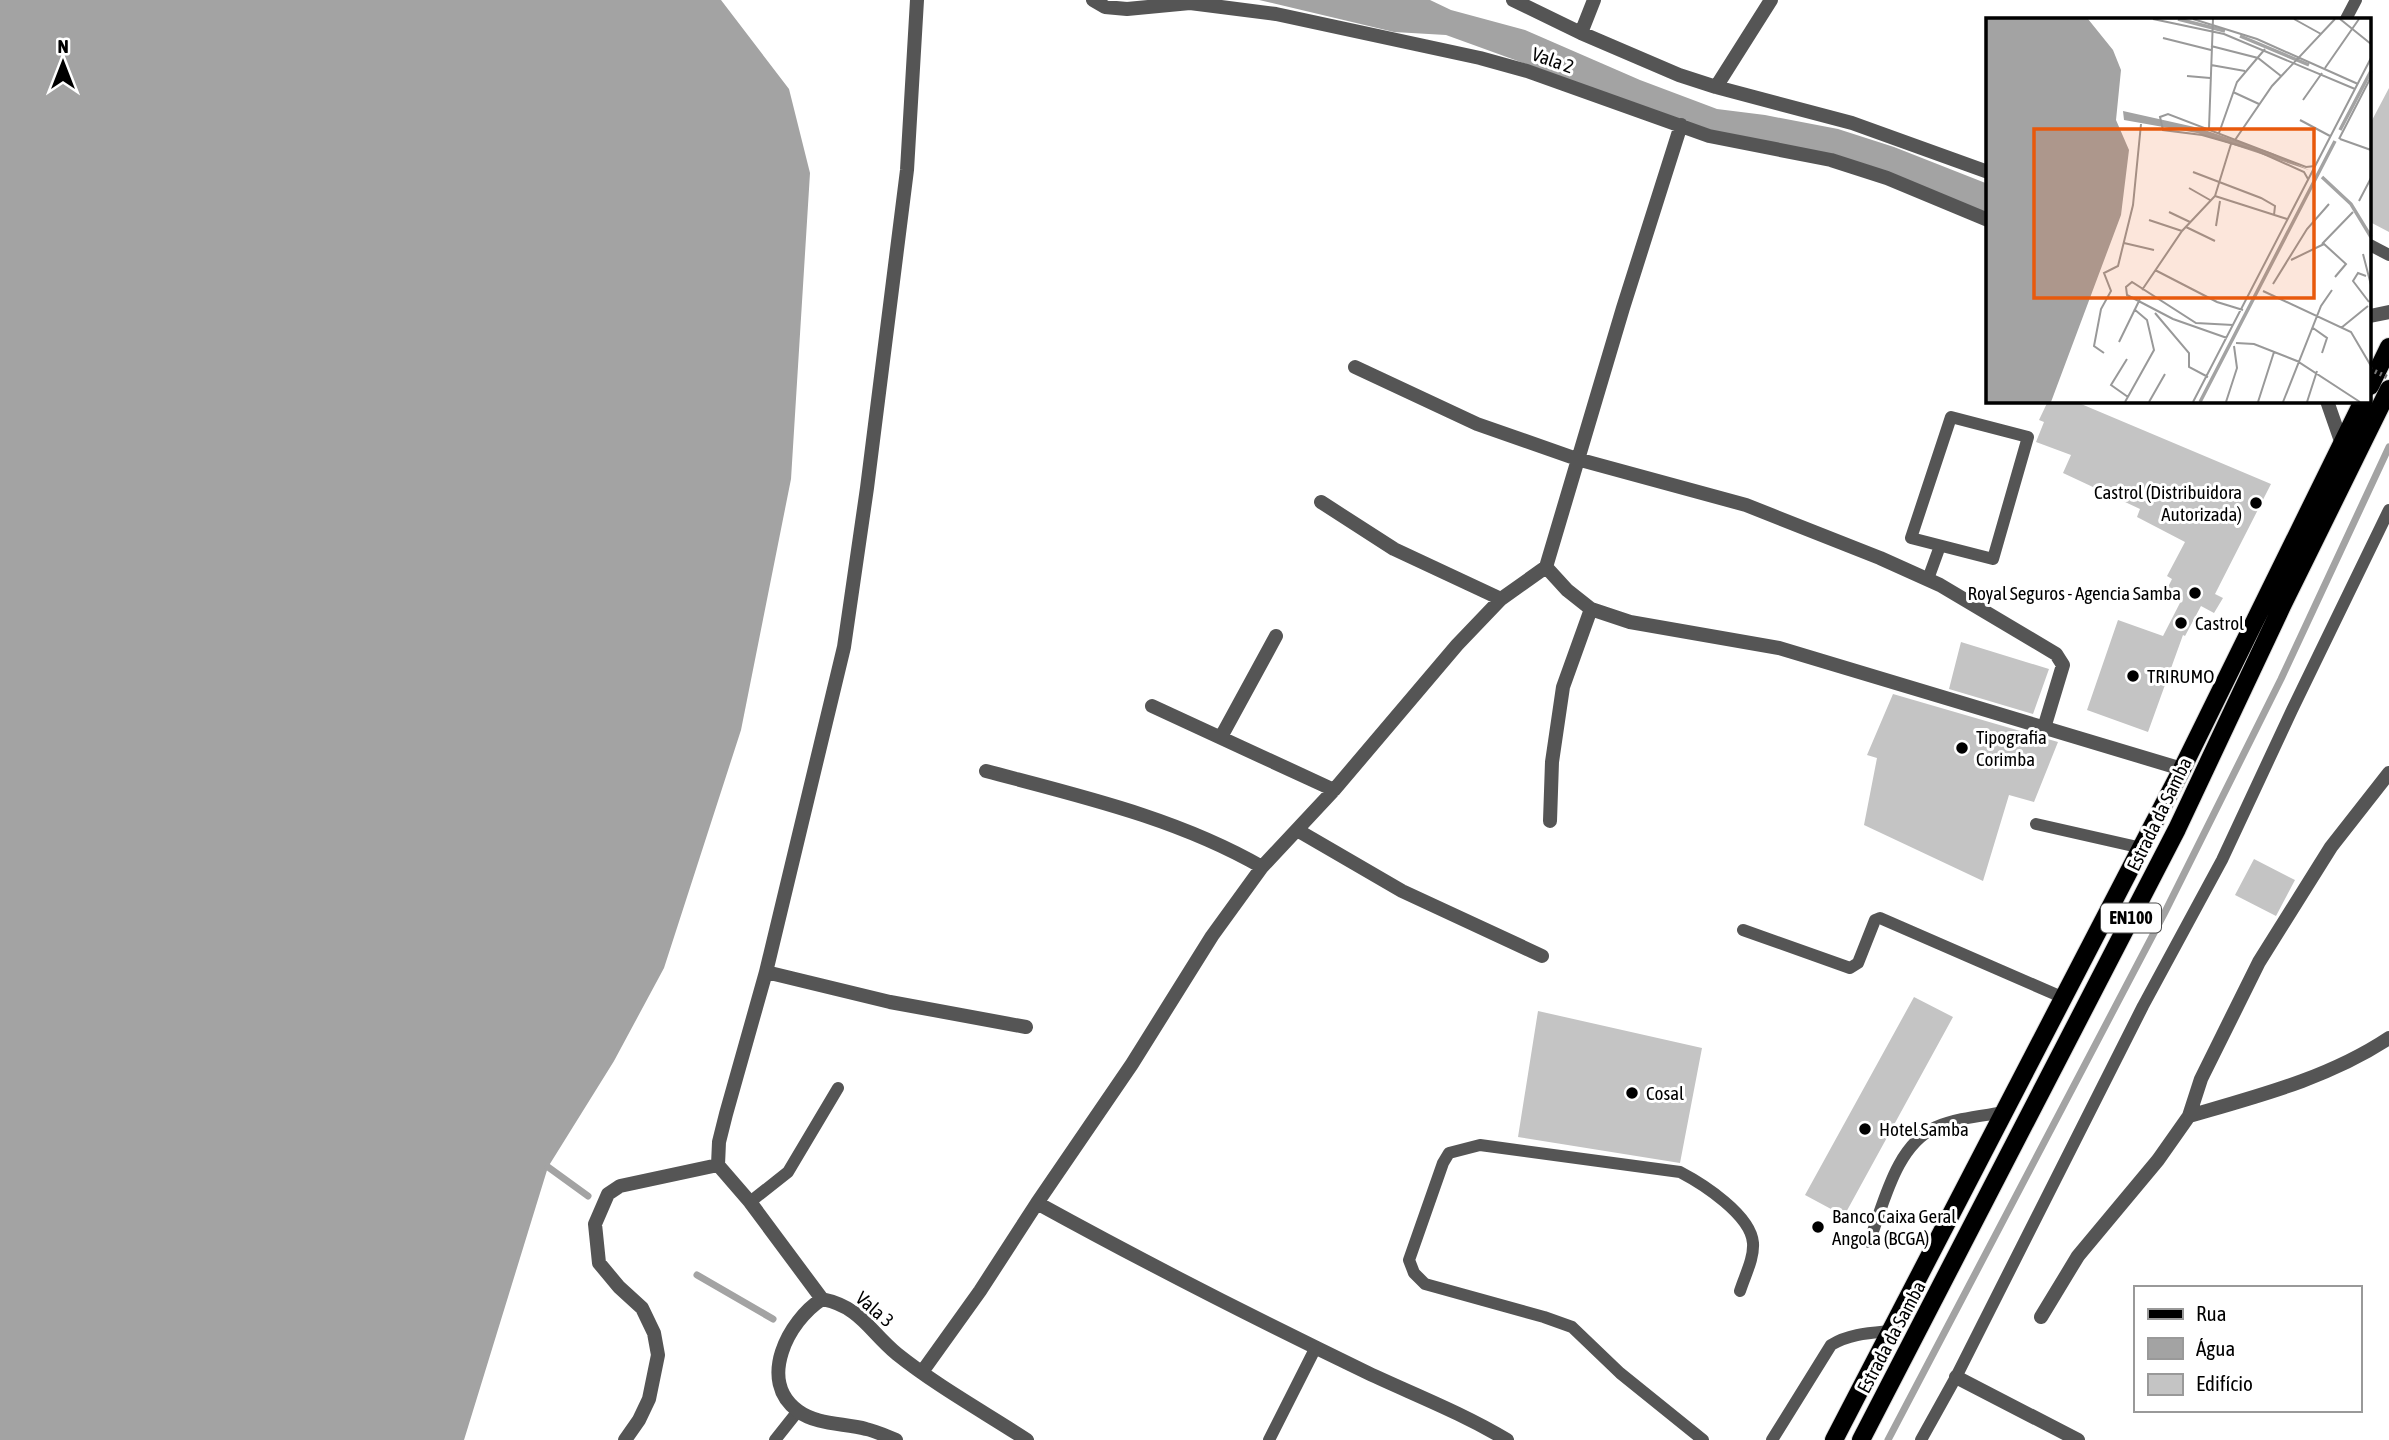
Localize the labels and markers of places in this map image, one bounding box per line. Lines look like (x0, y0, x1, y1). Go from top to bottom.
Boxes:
place label: Castrol (Distribuidora Autorizada) (2094, 481, 2242, 525)
marker: Castrol (Distribuidora Autorizada) (2248, 495, 2264, 511)
place label: Royal Seguros - Agencia Samba (1967, 582, 2181, 604)
marker: Royal Seguros - Agencia Samba (2187, 585, 2203, 601)
place label: Castrol (2195, 612, 2244, 634)
marker: Castrol (2173, 615, 2189, 631)
place label: TRIRUMO (2147, 665, 2214, 687)
marker: TRIRUMO (2125, 668, 2141, 684)
place label: Tipografia Corimba (1976, 726, 2047, 770)
marker: Tipografia Corimba (1954, 740, 1970, 756)
place label: Cosal (1646, 1082, 1684, 1104)
marker: Cosal (1624, 1085, 1640, 1101)
place label: Hotel Samba (1879, 1118, 1969, 1140)
marker: Hotel Samba (1857, 1121, 1873, 1137)
place label: Banco Caixa Geral Angola (BCGA) (1832, 1205, 1956, 1249)
marker: Banco Caixa Geral Angola (BCGA) (1810, 1219, 1826, 1235)

